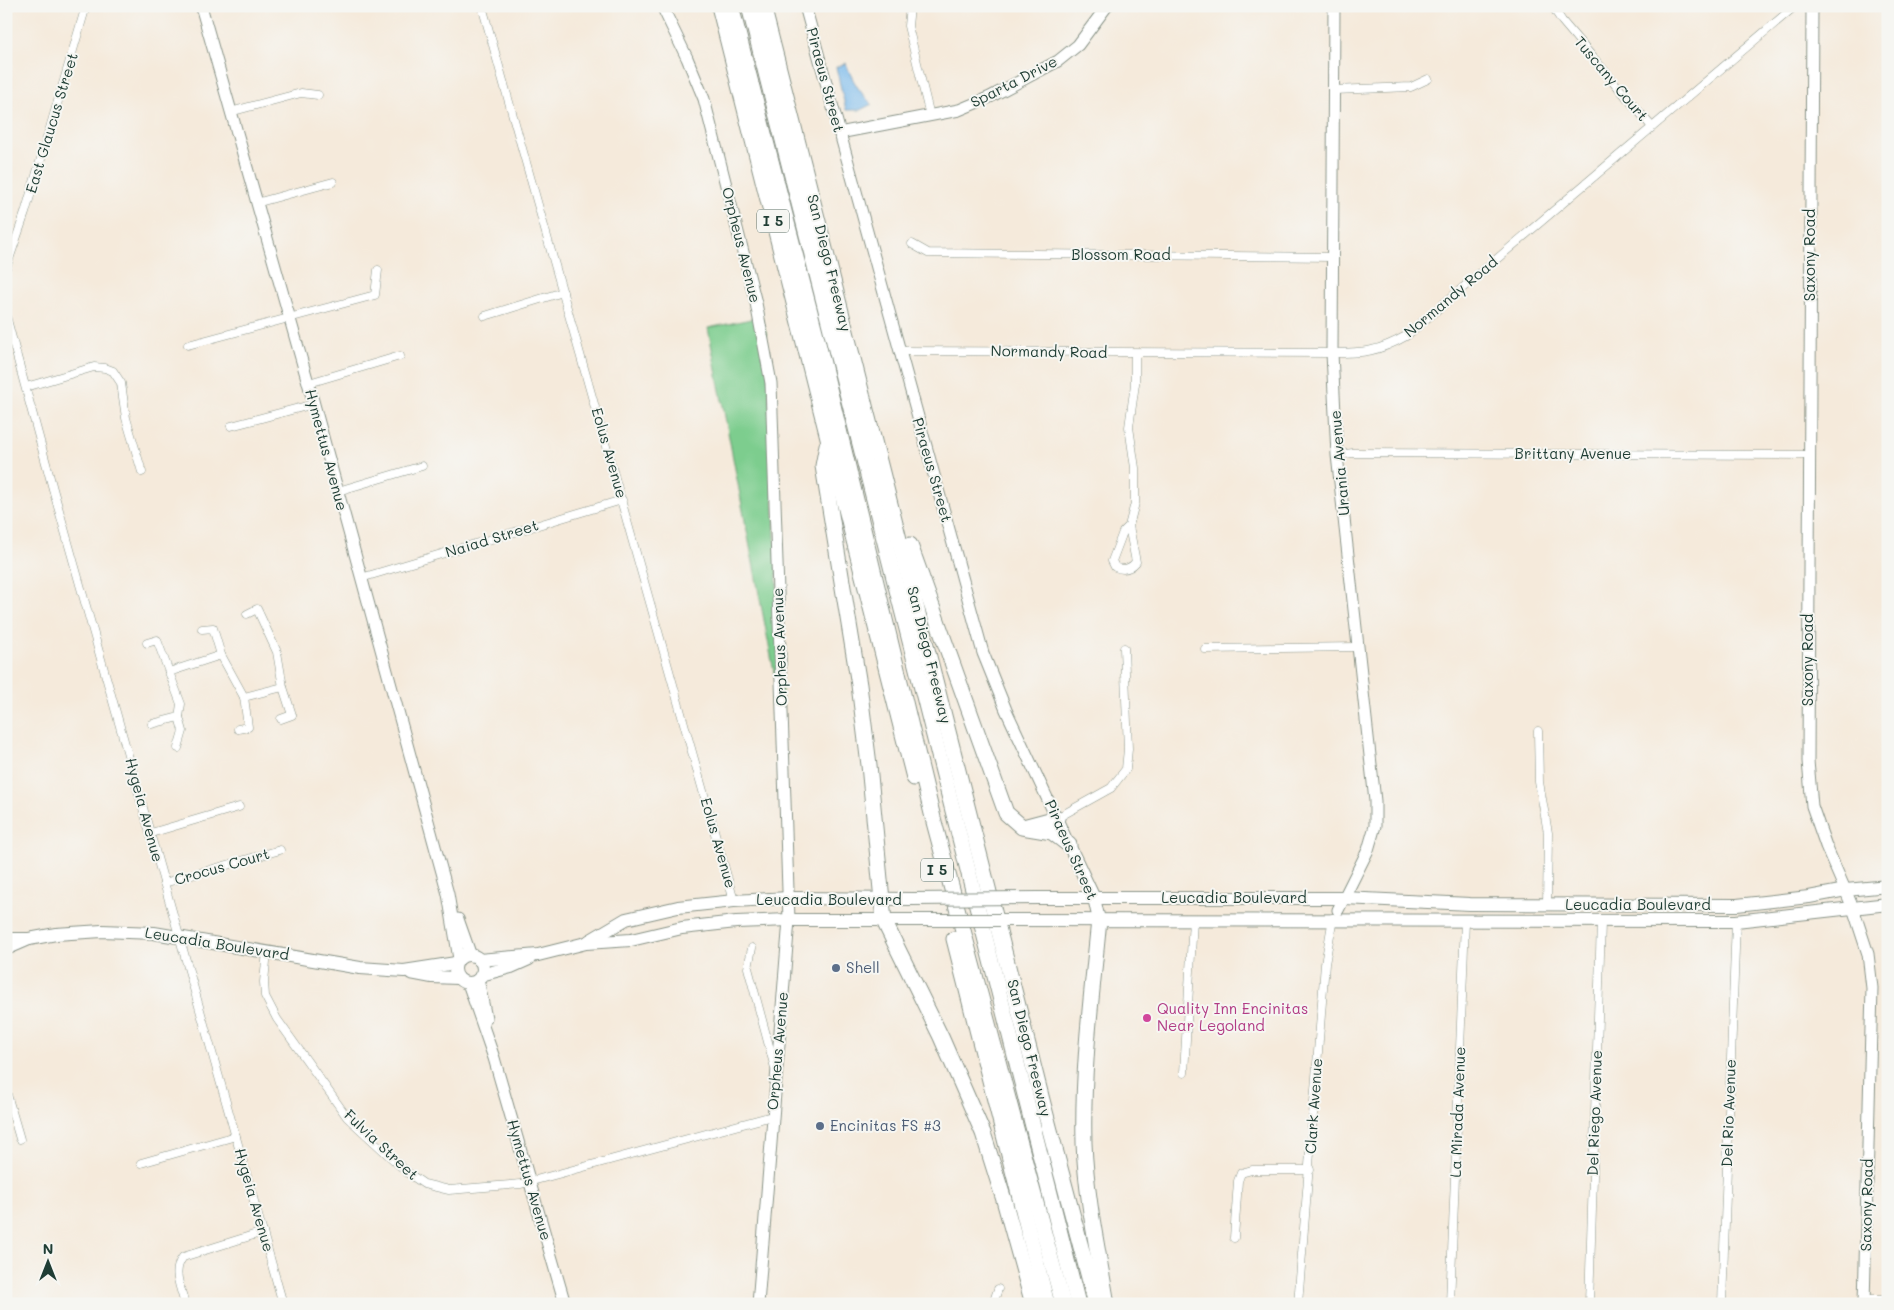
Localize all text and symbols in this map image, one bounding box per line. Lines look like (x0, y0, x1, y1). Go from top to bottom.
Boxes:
street label: Piraeus Street (802, 25, 850, 134)
street label: Tuscany Court (1570, 32, 1653, 125)
street label: East Glaucus Street (20, 50, 82, 195)
street label: Sparta Drive (967, 51, 1060, 112)
street label: Orpheus Avenue (718, 185, 766, 305)
street label: San Diego Freeway (803, 192, 857, 334)
street label: Saxony Road (1799, 209, 1819, 301)
road number: I 5 (757, 210, 789, 232)
street label: Blossom Road (1071, 244, 1171, 264)
street label: Normandy Road (1399, 251, 1501, 341)
street label: Normandy Road (991, 340, 1107, 362)
street label: Hymettus Avenue (301, 387, 353, 513)
street label: Eolus Avenue (587, 405, 632, 500)
street label: Urania Avenue (1324, 410, 1354, 517)
street label: Piraeus Street (908, 415, 957, 524)
street label: Brittany Avenue (1515, 443, 1631, 463)
street label: Naiad Street (443, 514, 541, 562)
street label: San Diego Freeway (903, 584, 957, 726)
street label: Orpheus Avenue (767, 587, 791, 707)
street label: Saxony Road (1797, 614, 1817, 706)
street label: Hygeia Avenue (121, 755, 168, 864)
street label: Eolus Avenue (696, 795, 741, 890)
street label: Piraeus Street (1041, 796, 1103, 903)
street label: Crocus Court (172, 843, 272, 889)
road number: I 5 (921, 858, 953, 882)
street label: Leucadia Boulevard (1161, 887, 1307, 907)
street label: Leucadia Boulevard (756, 889, 902, 909)
street label: Leucadia Boulevard (1565, 894, 1711, 914)
street label: Leucadia Boulevard (144, 922, 291, 964)
place label: Shell (846, 957, 880, 977)
marker: Shell (830, 962, 842, 974)
street label: San Diego Freeway (1003, 977, 1057, 1119)
street label: Orpheus Avenue (762, 991, 792, 1111)
place label: Quality Inn Encinitas Near Legoland (1157, 998, 1308, 1035)
marker: Quality Inn Encinitas Near Legoland (1141, 1012, 1153, 1024)
street label: La Mirada Avenue (1445, 1046, 1469, 1178)
street label: Del Riego Avenue (1582, 1050, 1606, 1176)
street label: Clark Avenue (1300, 1057, 1326, 1155)
street label: Del Rio Avenue (1716, 1059, 1740, 1167)
street label: Fulvia Street (340, 1105, 423, 1184)
place label: Encinitas FS #3 (830, 1115, 941, 1135)
street label: Hymettus Avenue (503, 1117, 557, 1243)
marker: Encinitas FS #3 (814, 1120, 826, 1132)
street label: Hygeia Avenue (231, 1145, 279, 1254)
street label: Saxony Road (1855, 1158, 1877, 1251)
north arrow (22, 1238, 72, 1288)
text: N (43, 1239, 53, 1258)

